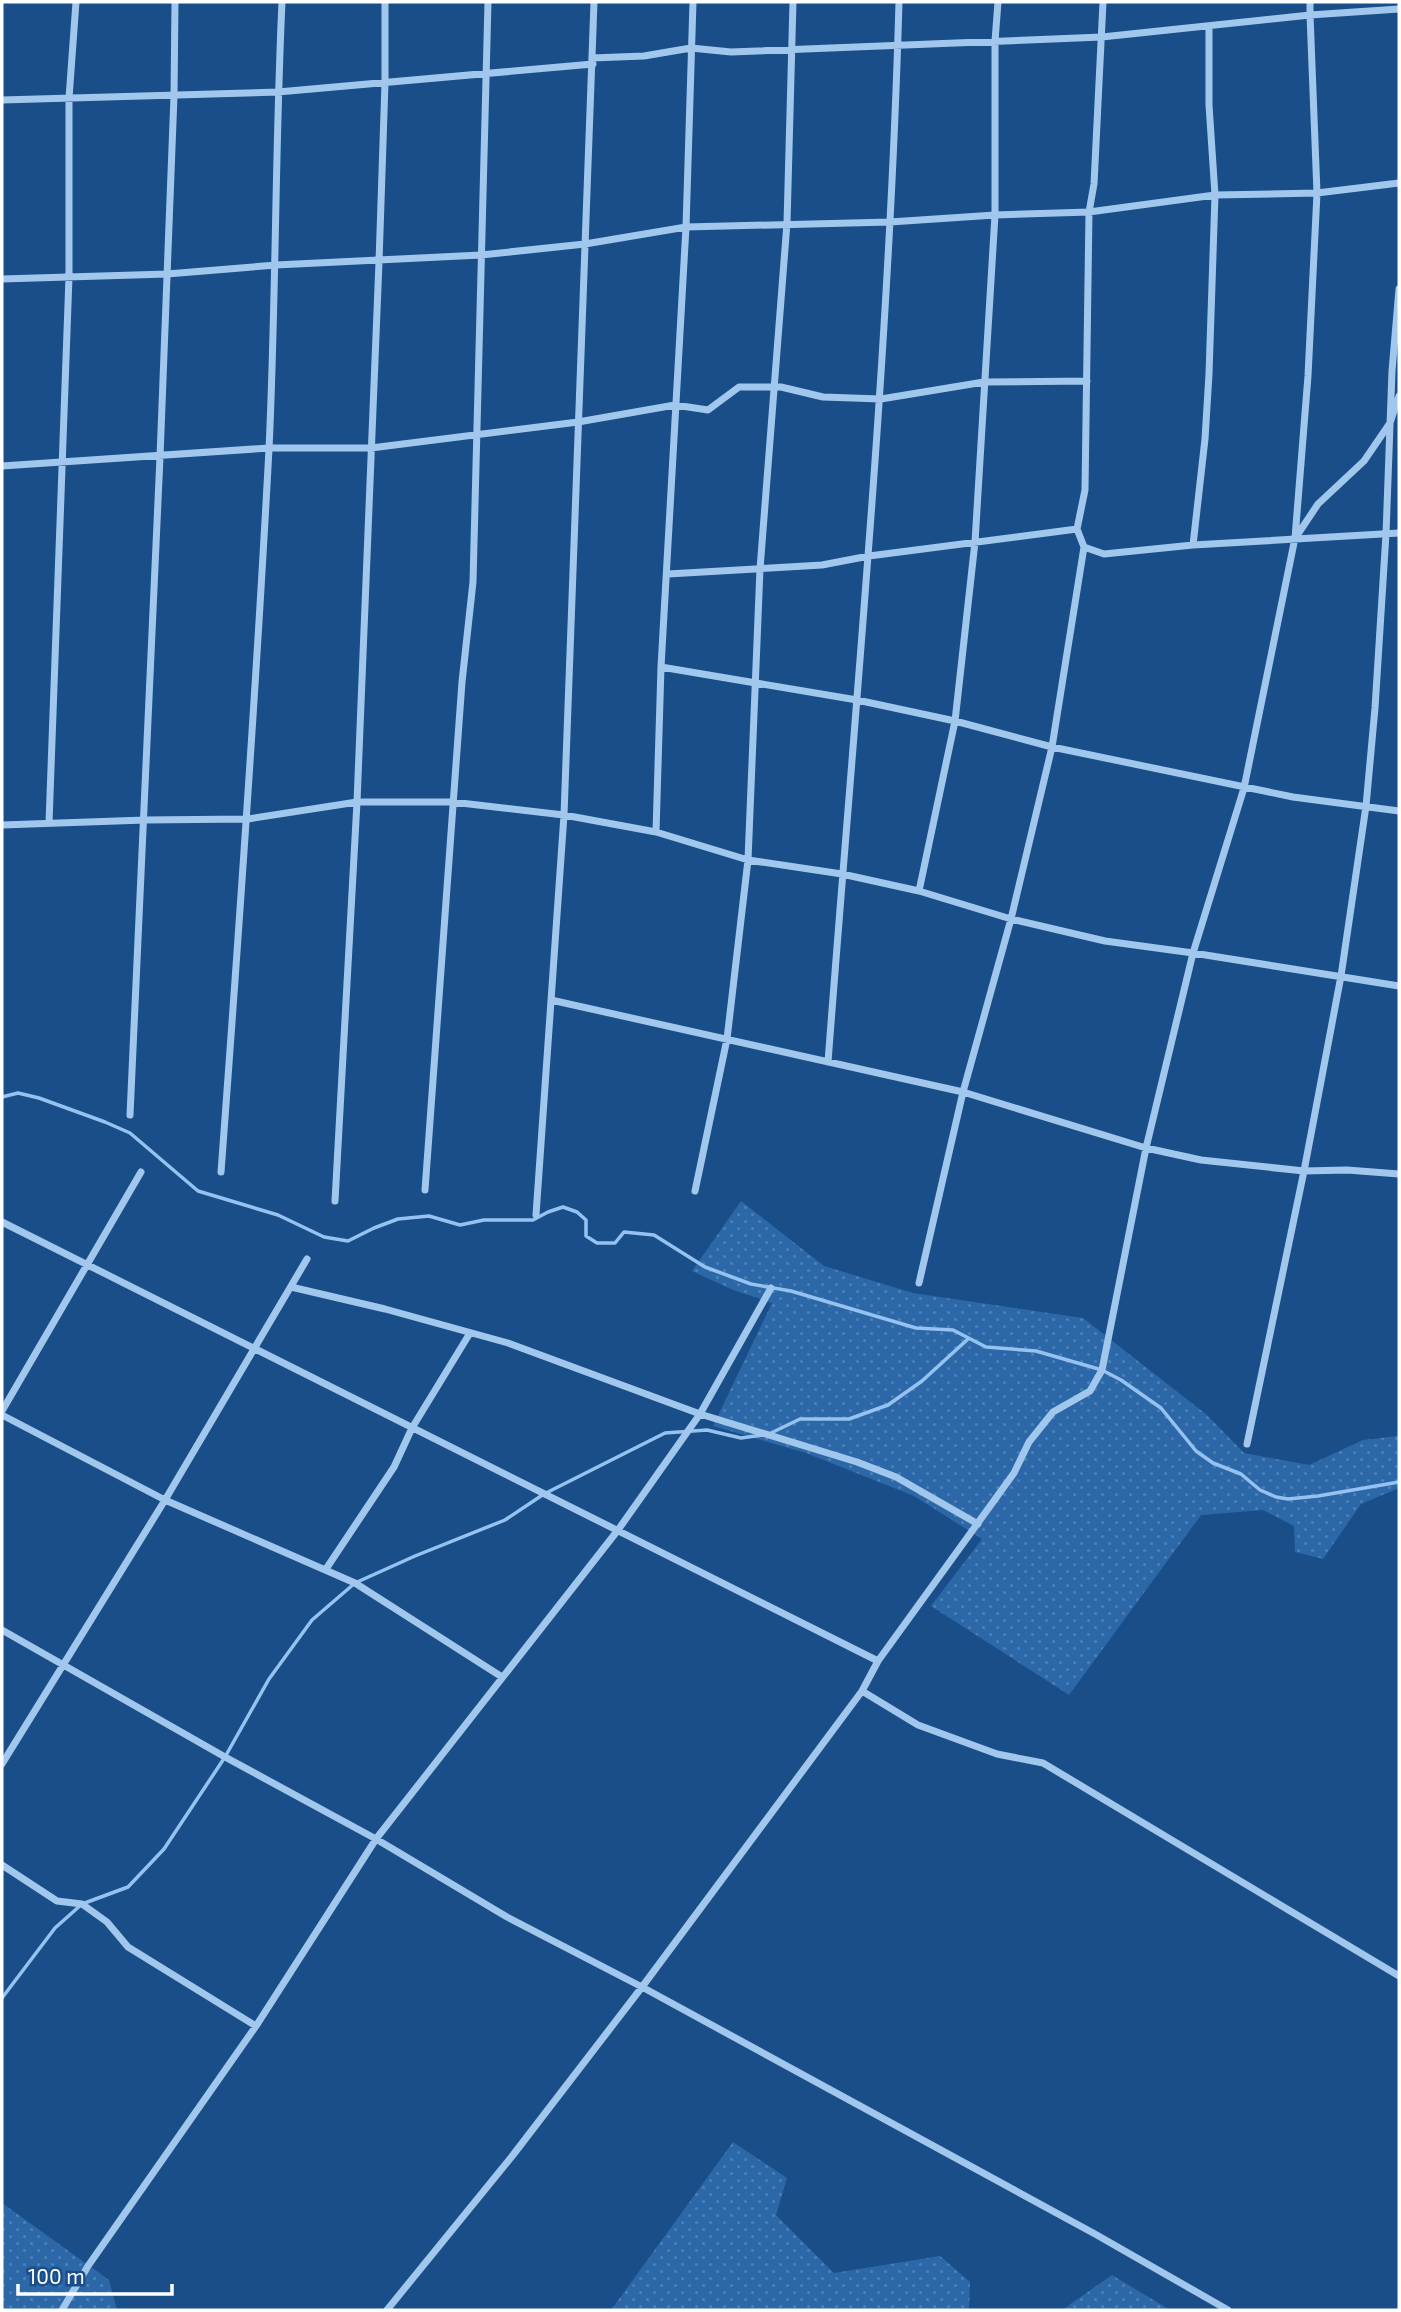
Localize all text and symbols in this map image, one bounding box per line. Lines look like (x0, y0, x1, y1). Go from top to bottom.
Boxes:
scale bar (18, 2252, 172, 2296)
text: 100 m (28, 2263, 85, 2288)

